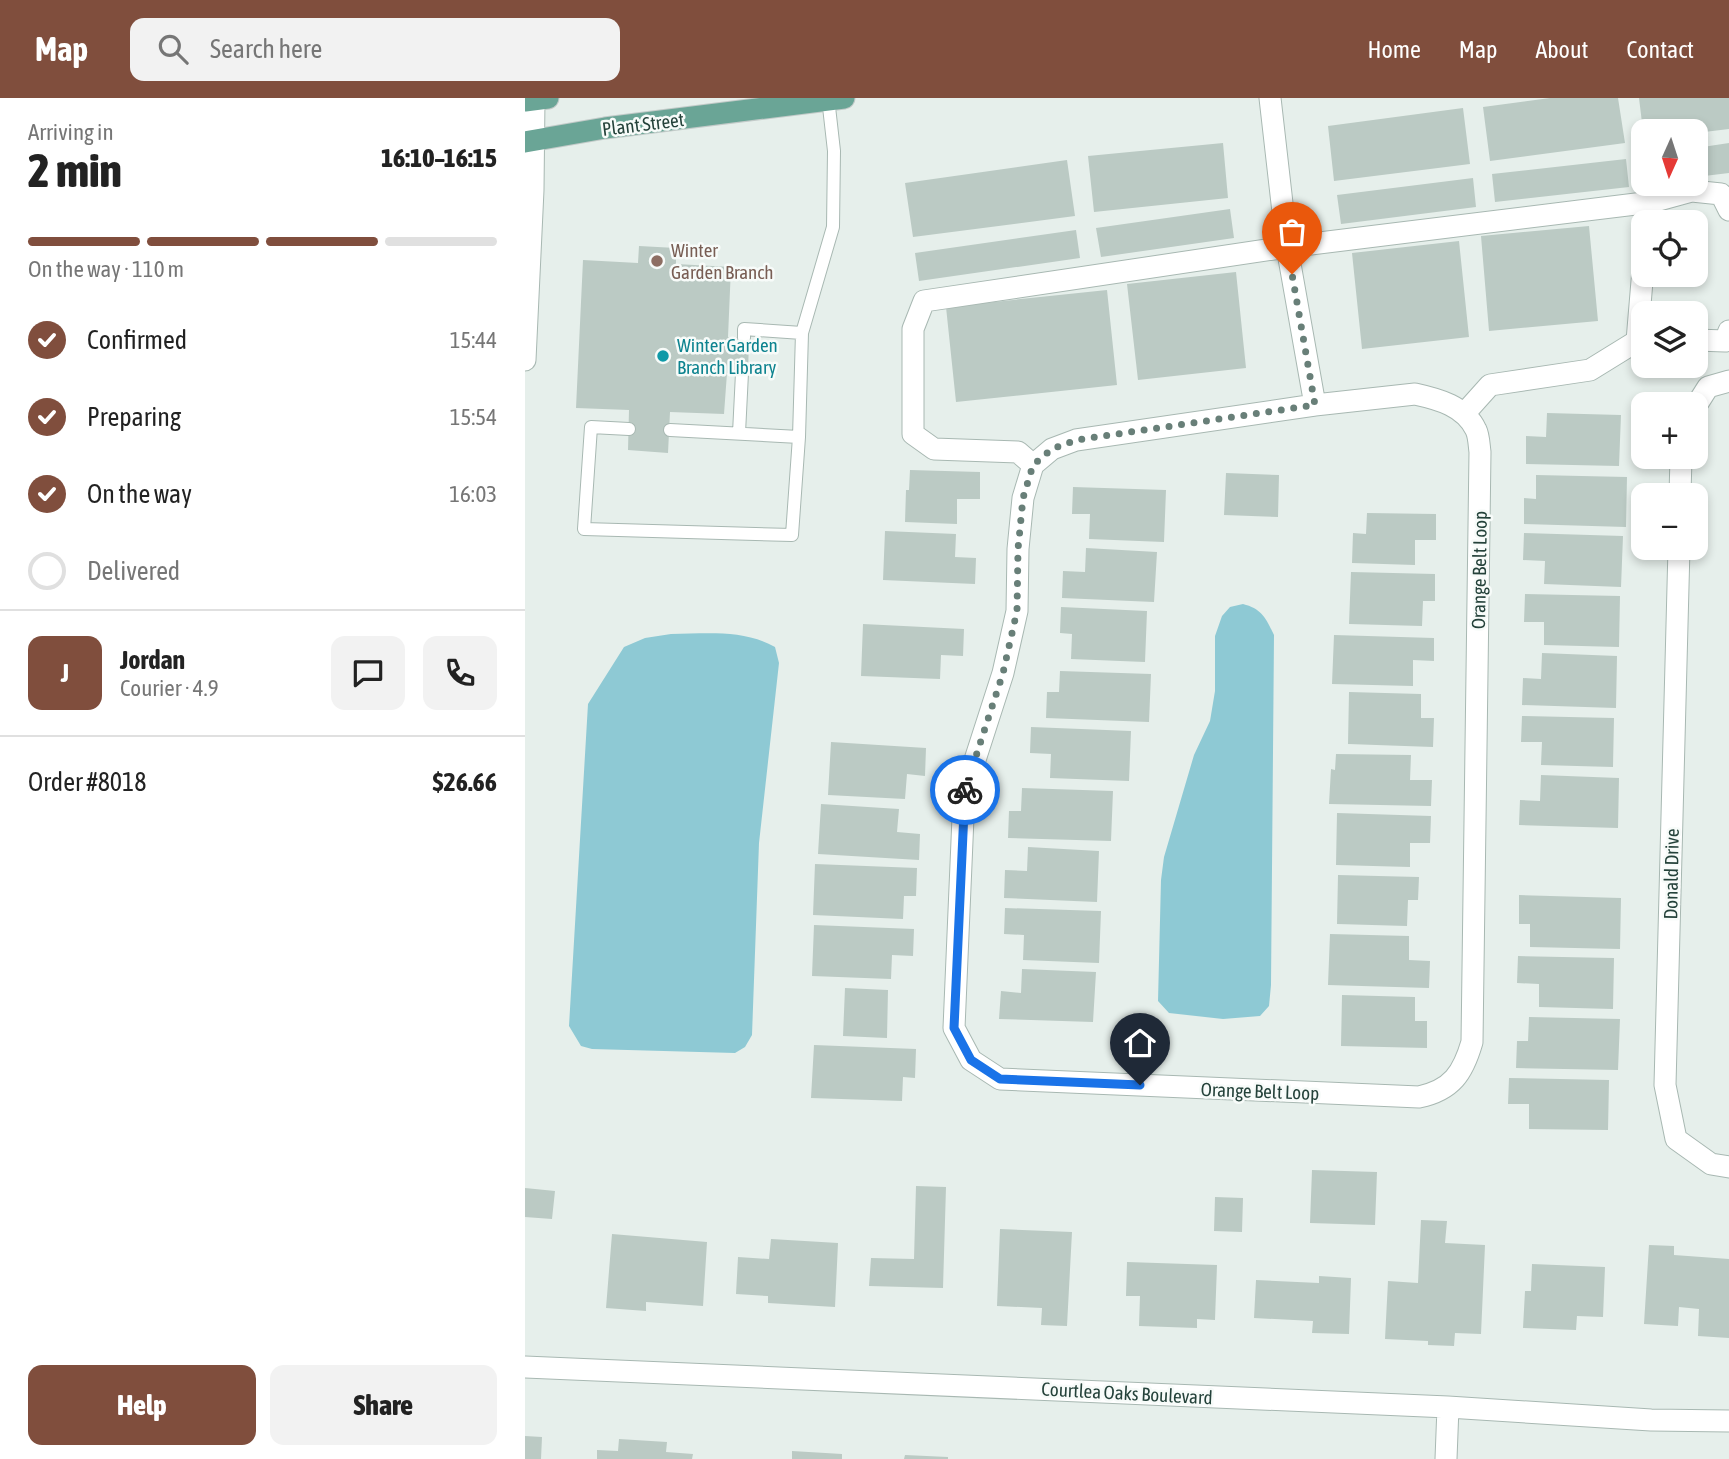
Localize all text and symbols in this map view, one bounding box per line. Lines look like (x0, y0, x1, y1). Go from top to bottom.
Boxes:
search box (130, 18, 620, 81)
text: Map (35, 30, 88, 68)
icon: search (154, 30, 192, 68)
text: Search here (210, 34, 322, 64)
text: Home (1367, 36, 1421, 63)
text: Map (1459, 36, 1497, 63)
text: About (1535, 36, 1588, 63)
text: Contact (1626, 36, 1694, 63)
street label: Plant Street (601, 108, 685, 140)
text: Arriving in (28, 119, 114, 145)
north arrow (1631, 119, 1708, 196)
map controls (1631, 119, 1708, 560)
text: 16:10–16:15 (381, 143, 497, 173)
text: 2 min (28, 144, 122, 197)
pin (1262, 202, 1322, 274)
button: locate (1631, 210, 1708, 287)
icon: bag (1273, 213, 1311, 251)
place label: Winter Garden Branch (671, 239, 774, 283)
marker: Winter Garden Branch (649, 253, 665, 269)
text: On the way · 110 m (28, 256, 184, 282)
button: layers (1631, 301, 1708, 378)
icon: check (28, 321, 66, 359)
text: Confirmed (87, 325, 187, 355)
text: 15:44 (450, 327, 497, 353)
place label: Winter Garden Branch Library (677, 334, 778, 378)
marker: Winter Garden Branch Library (655, 348, 671, 364)
button: + (1631, 392, 1708, 469)
icon: check (28, 398, 66, 436)
text: Preparing (87, 402, 181, 432)
text: 15:54 (450, 404, 497, 430)
icon: check (28, 475, 66, 513)
text: On the way (87, 479, 192, 509)
text: 16:03 (449, 481, 497, 507)
button: − (1631, 483, 1708, 560)
street label: Orange Belt Loop (1467, 511, 1491, 629)
text: Delivered (87, 556, 180, 586)
button: chat (331, 636, 405, 710)
button: phone (423, 636, 497, 710)
text: Jordan (120, 645, 185, 675)
text: J (61, 658, 69, 688)
text: Courier · 4.9 (120, 675, 219, 701)
courier (930, 755, 1000, 825)
text: Order #8018 (28, 767, 147, 797)
text: $26.66 (433, 767, 497, 797)
icon: bike (946, 771, 984, 809)
street label: Donald Drive (1659, 828, 1683, 920)
pin (1110, 1013, 1170, 1085)
icon: home (1121, 1024, 1159, 1062)
street label: Orange Belt Loop (1200, 1078, 1320, 1104)
button: Help (28, 1365, 256, 1445)
button: Share (270, 1365, 497, 1445)
street label: Courtlea Oaks Boulevard (1041, 1378, 1213, 1408)

